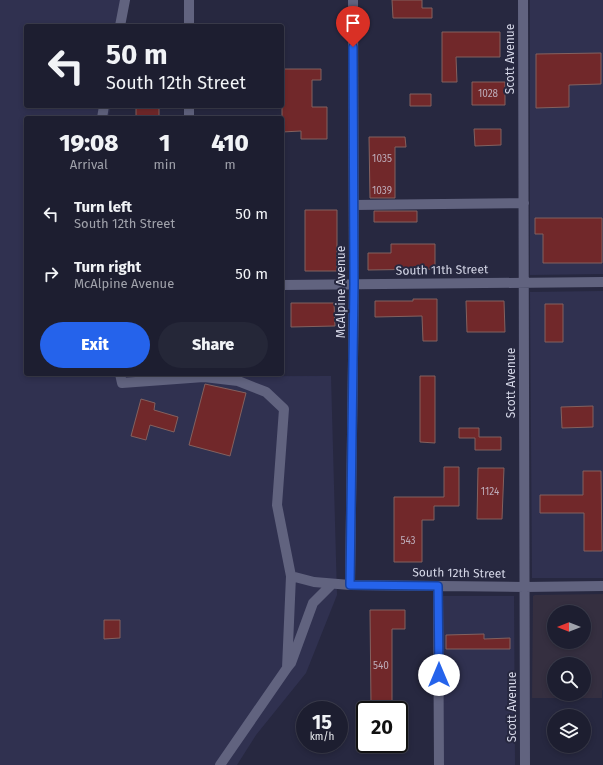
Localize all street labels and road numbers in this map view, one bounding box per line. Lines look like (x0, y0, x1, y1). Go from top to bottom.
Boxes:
street label: Scott Avenue (503, 24, 517, 94)
street label: McAlpine Avenue (334, 246, 348, 338)
street label: South 11th Street (396, 262, 489, 278)
street label: Scott Avenue (504, 348, 518, 418)
street label: South 12th Street (412, 565, 506, 581)
street label: Scott Avenue (505, 672, 519, 742)

